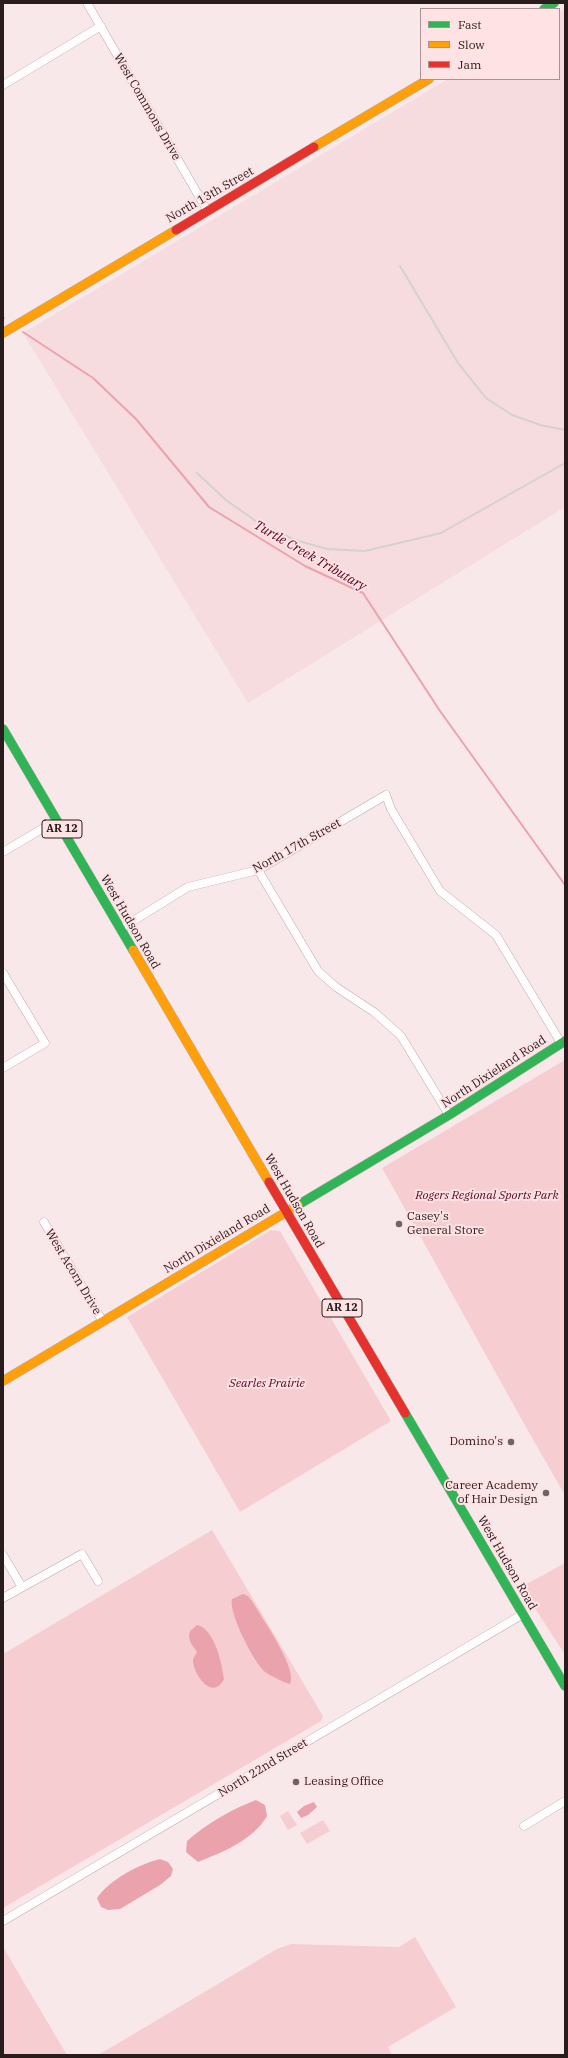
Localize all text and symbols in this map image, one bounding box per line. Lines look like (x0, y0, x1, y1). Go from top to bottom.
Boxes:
legend (420, 8, 560, 80)
text: Fast (458, 17, 482, 32)
text: Slow (458, 37, 485, 52)
street label: West Commons Drive (111, 51, 183, 163)
text: Jam (458, 57, 481, 72)
street label: North 13th Street (164, 164, 256, 226)
water label: Turtle Creek Tributary (251, 518, 369, 594)
street label: North 17th Street (250, 816, 344, 876)
road number: AR 12 (42, 820, 82, 838)
street label: West Hudson Road (97, 872, 163, 972)
street label: North Dixieland Road (439, 1033, 549, 1111)
street label: West Hudson Road (261, 1151, 327, 1251)
park label: Rogers Regional Sports Park (415, 1189, 559, 1203)
street label: North Dixieland Road (161, 1201, 273, 1277)
place label: Casey's General Store (407, 1210, 484, 1238)
marker: Casey's General Store (394, 1219, 404, 1229)
street label: West Acorn Drive (42, 1227, 104, 1317)
road number: AR 12 (322, 1299, 362, 1317)
park label: Searles Prairie (229, 1377, 305, 1391)
place label: Domino's (450, 1435, 503, 1449)
marker: Domino's (506, 1437, 516, 1447)
place label: Career Academy of Hair Design (445, 1479, 538, 1507)
marker: Career Academy of Hair Design (541, 1488, 551, 1498)
street label: West Hudson Road (474, 1513, 540, 1613)
street label: North 22nd Street (216, 1736, 310, 1800)
place label: Leasing Office (304, 1775, 384, 1789)
marker: Leasing Office (291, 1777, 301, 1787)

